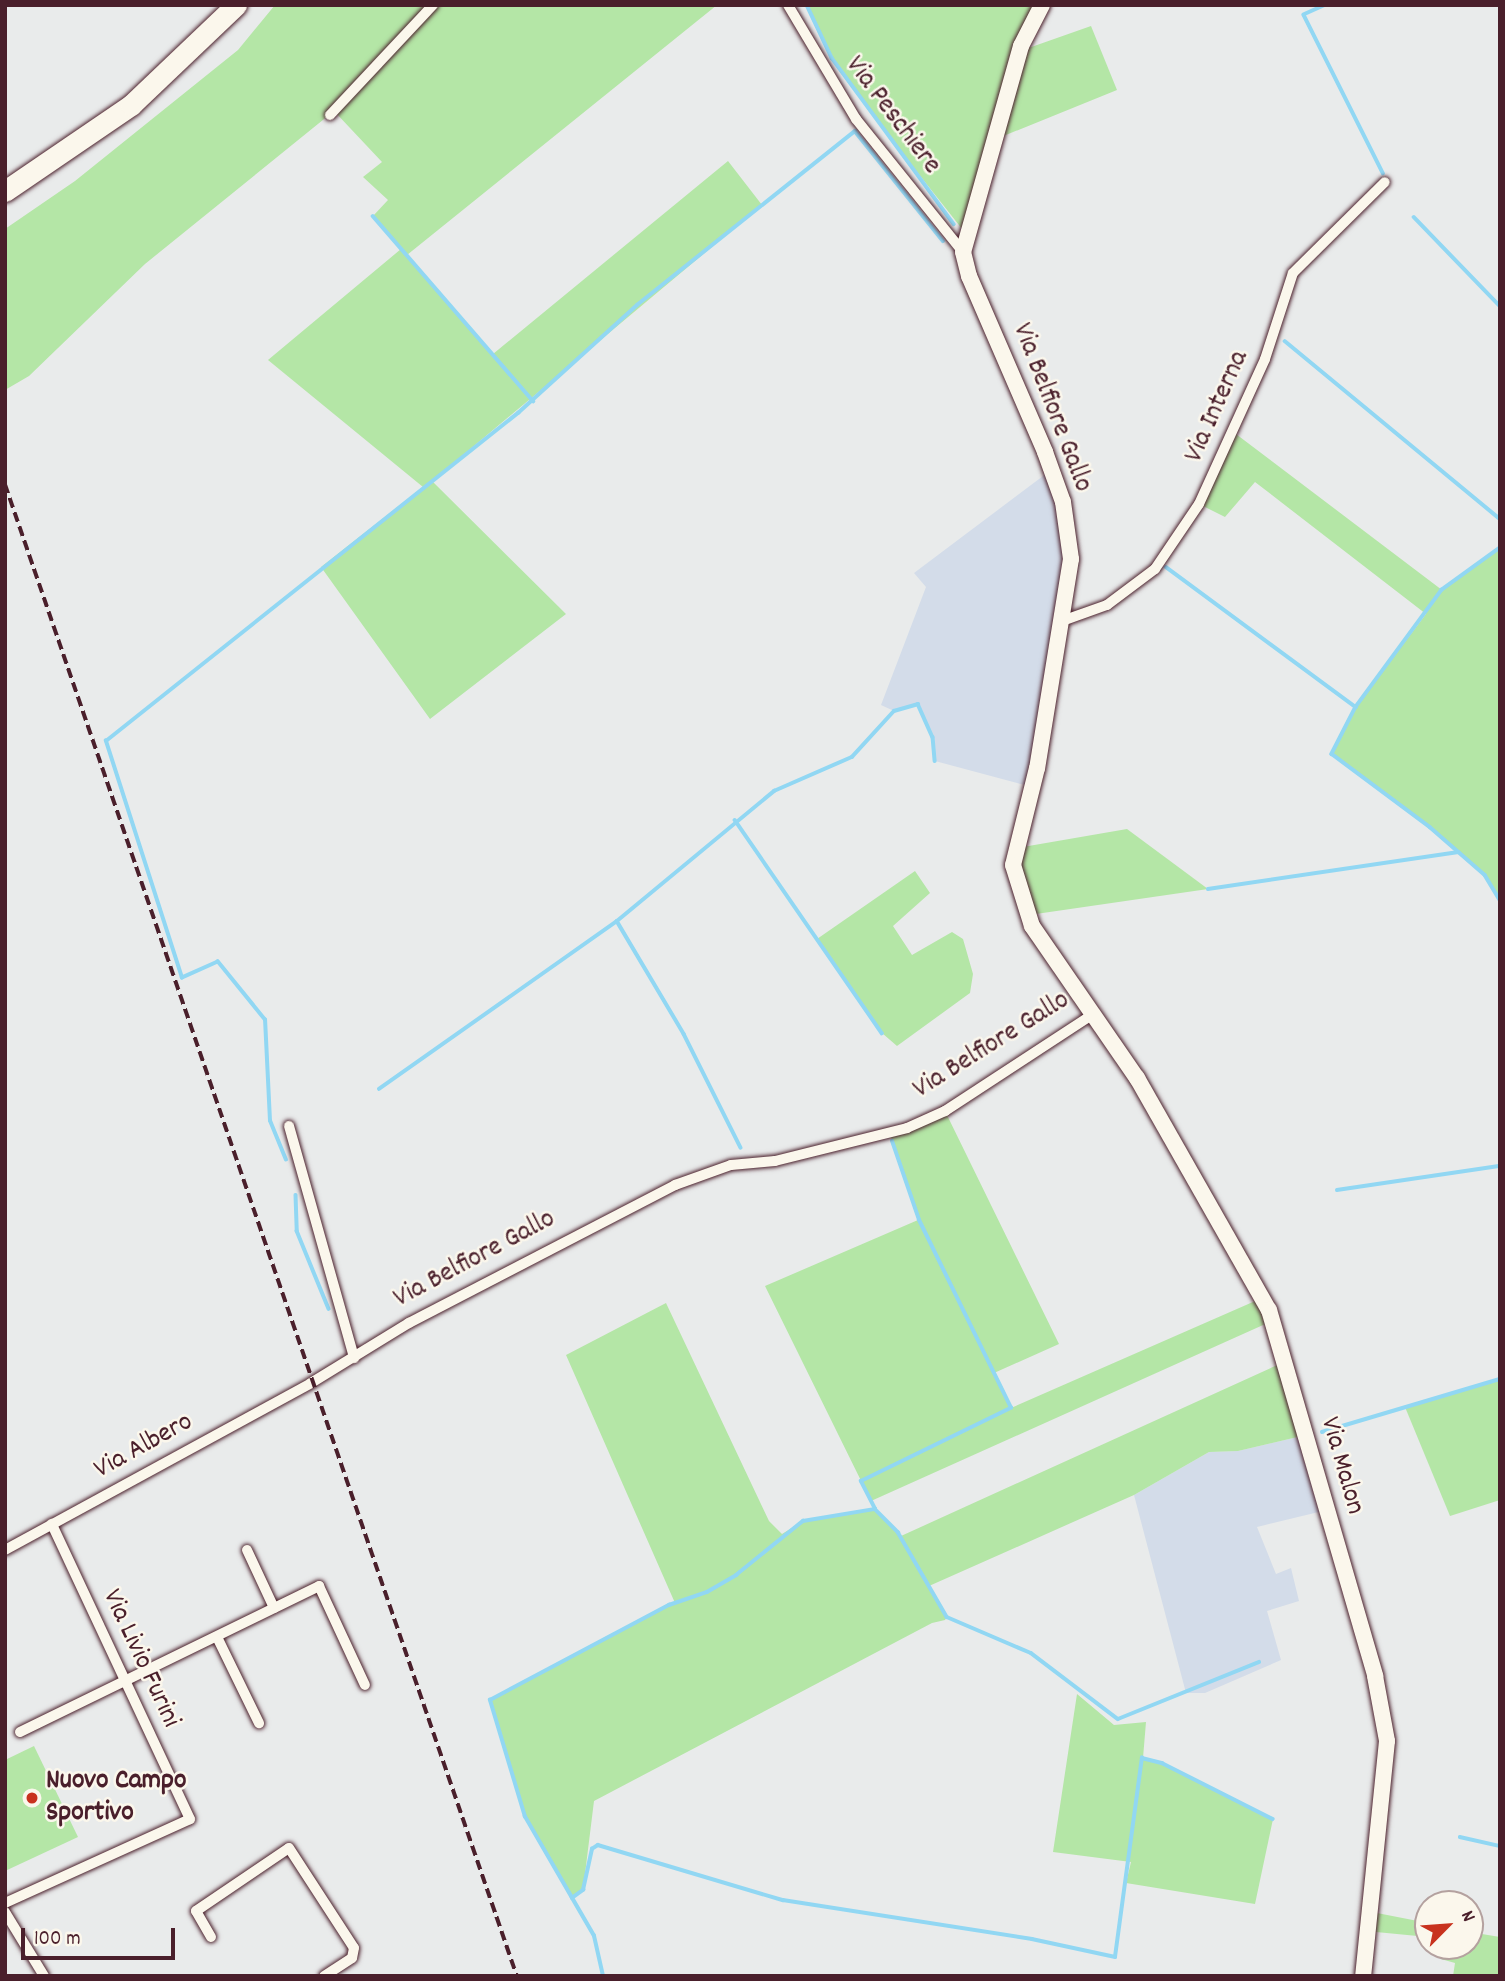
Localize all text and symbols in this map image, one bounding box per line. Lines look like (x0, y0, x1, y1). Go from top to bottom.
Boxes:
street label: Via Peschiere (837, 50, 947, 182)
street label: Via Belfiore Gallo (1003, 319, 1099, 497)
street label: Via Interna (1178, 346, 1258, 468)
street label: Via Belfiore Gallo (908, 985, 1076, 1107)
street label: Via Belfiore Gallo (389, 1203, 561, 1317)
street label: Via Albero (89, 1406, 199, 1488)
street label: Via Malon (1311, 1413, 1371, 1519)
street label: Via Livio Furini (93, 1585, 187, 1733)
place label: Nuovo Campo Sportivo (46, 1765, 186, 1831)
marker: Nuovo Campo Sportivo (24, 1790, 40, 1806)
north arrow (1414, 1890, 1484, 1960)
text: N (1452, 1907, 1481, 1927)
scale bar (24, 1914, 178, 1958)
text: 100 m (34, 1925, 81, 1955)

